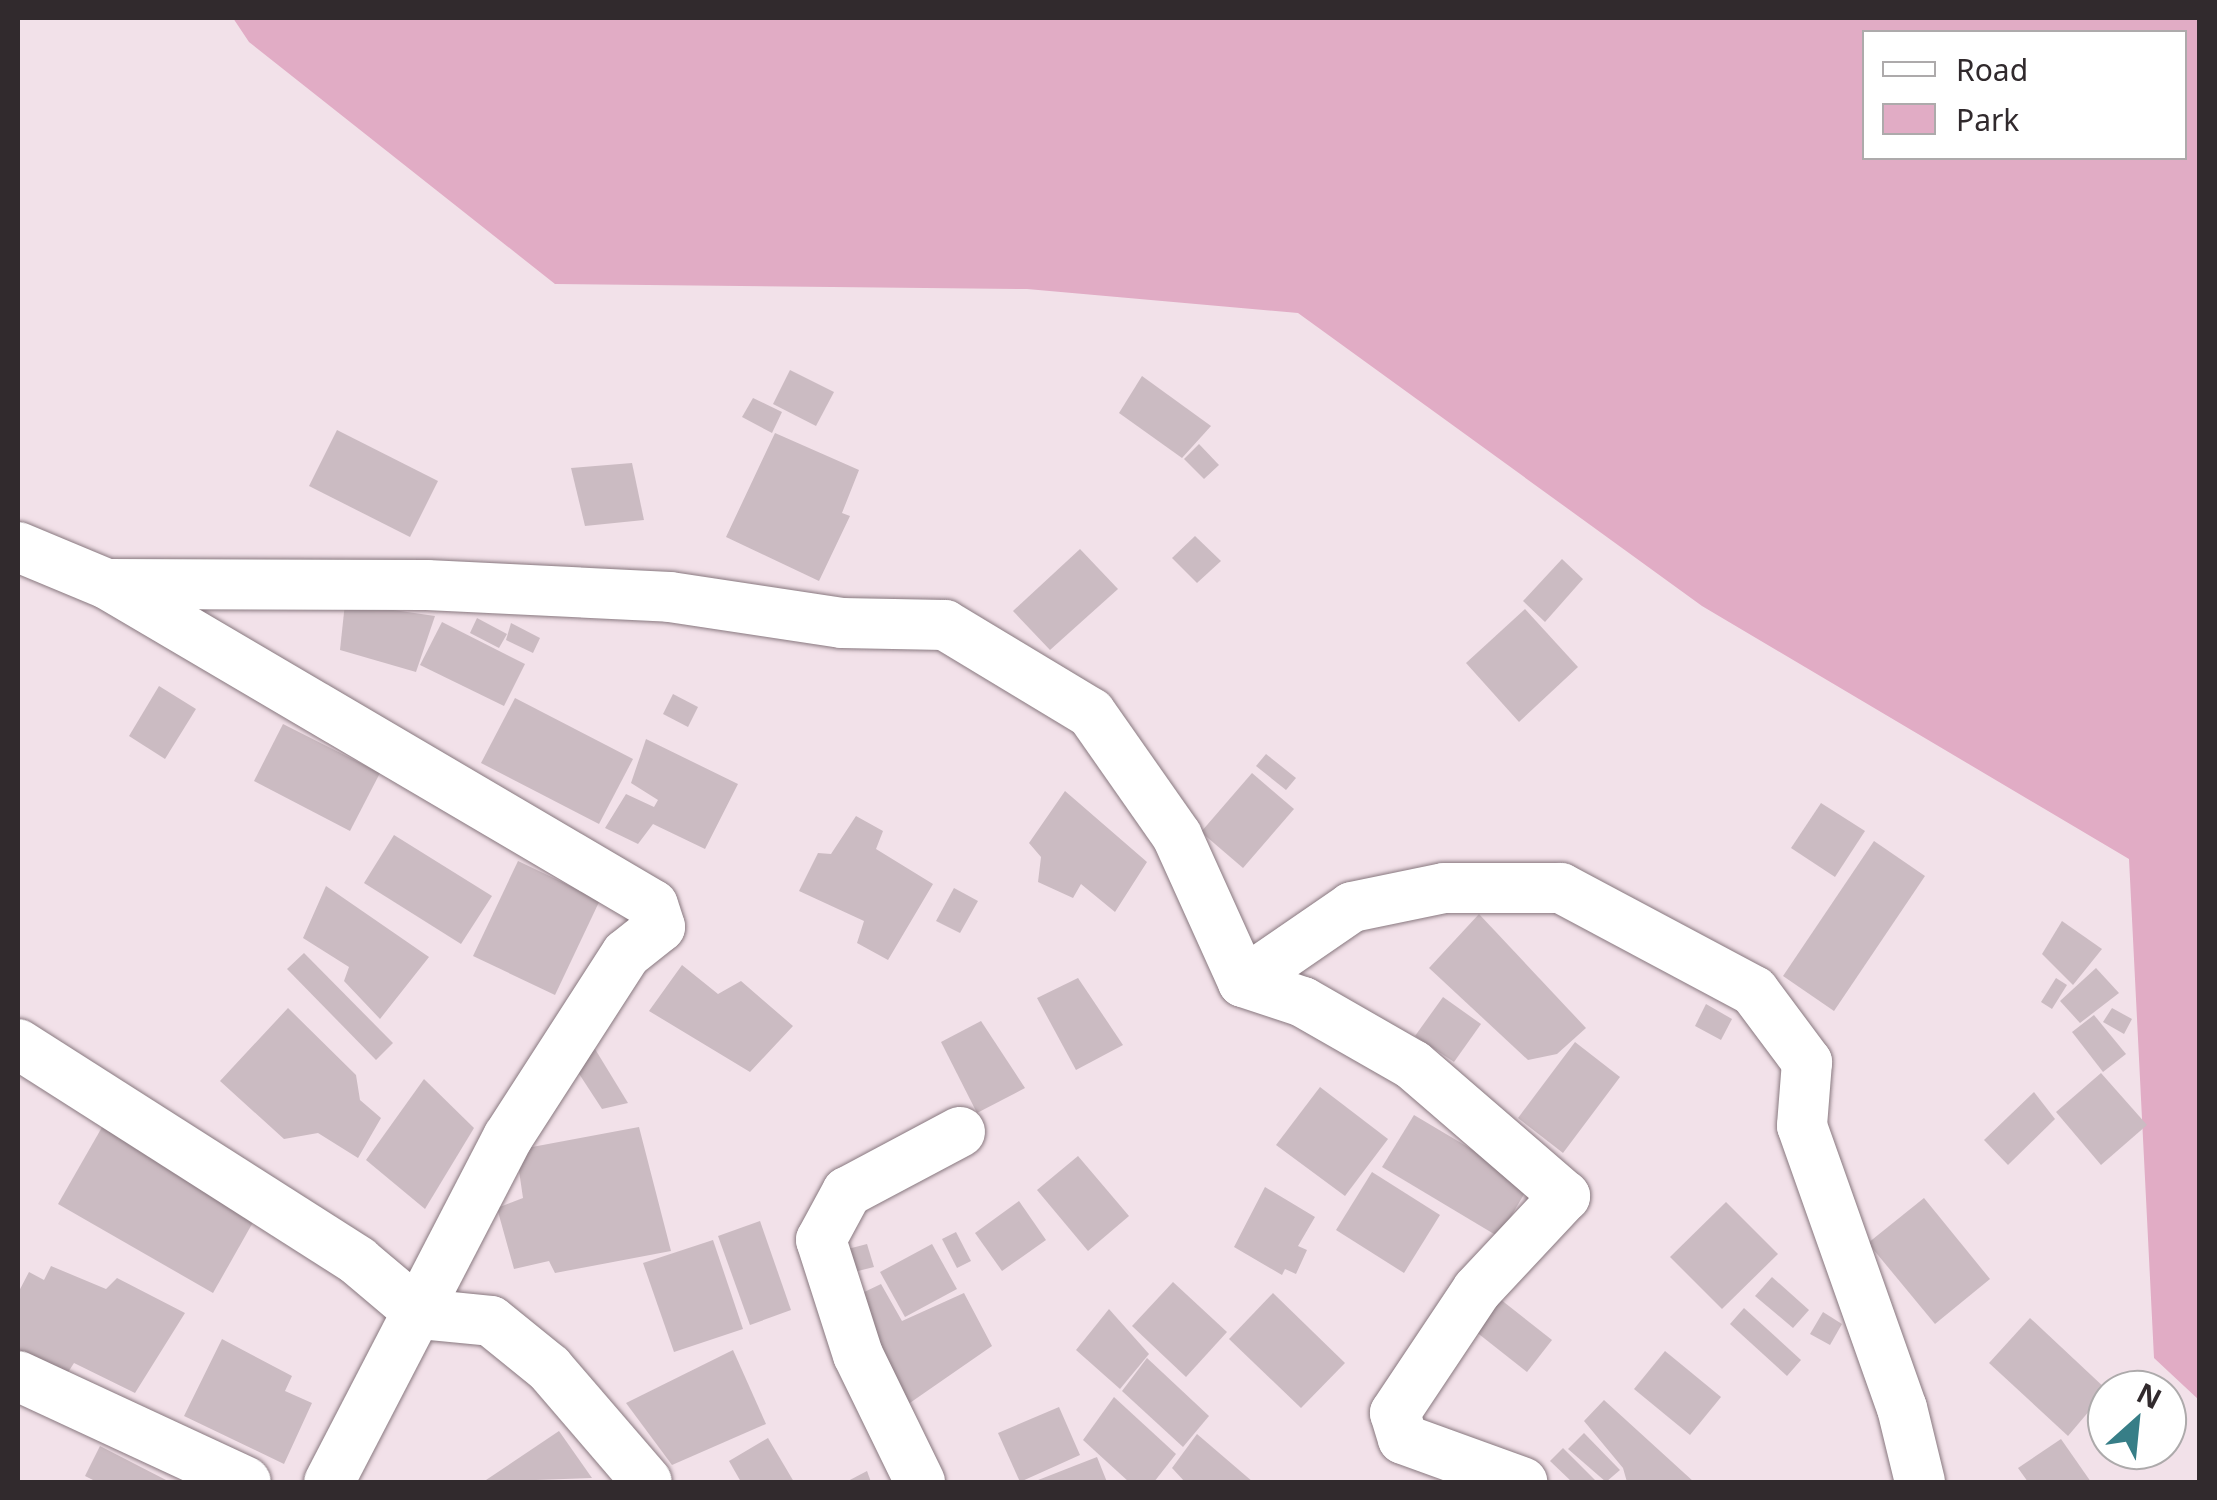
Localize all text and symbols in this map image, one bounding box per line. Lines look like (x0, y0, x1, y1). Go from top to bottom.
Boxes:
legend (1862, 30, 2187, 160)
text: Road (1956, 49, 2028, 90)
text: Park (1956, 99, 2019, 140)
north arrow (2087, 1370, 2187, 1470)
text: N (2131, 1373, 2168, 1417)

